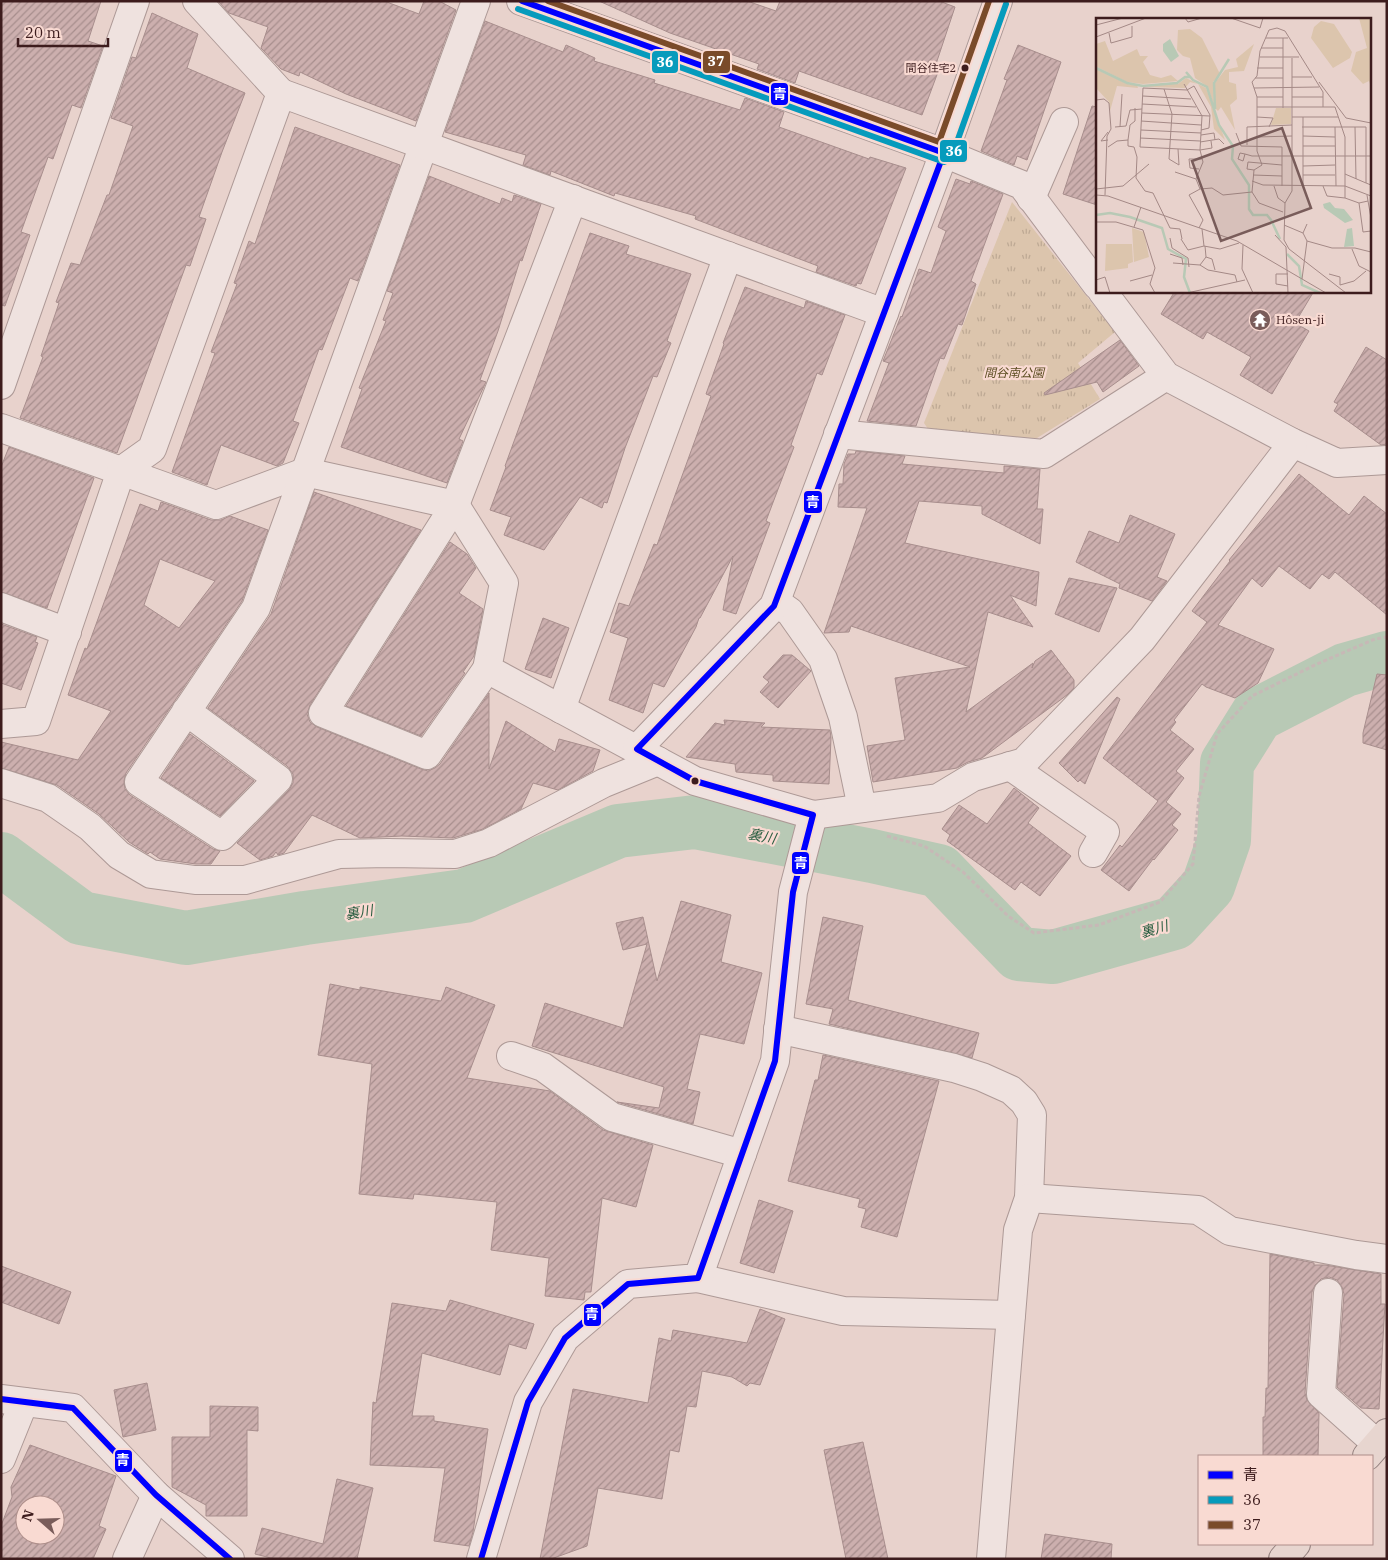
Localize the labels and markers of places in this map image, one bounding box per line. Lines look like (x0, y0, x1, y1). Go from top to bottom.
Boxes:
place label: 間谷住宅2 (905, 61, 956, 75)
marker: 間谷住宅2 (960, 63, 970, 73)
temple icon: Hôsen-ji (1248, 308, 1272, 332)
place label: Hôsen-ji (1276, 312, 1325, 327)
unlabelled marker (690, 776, 700, 786)

